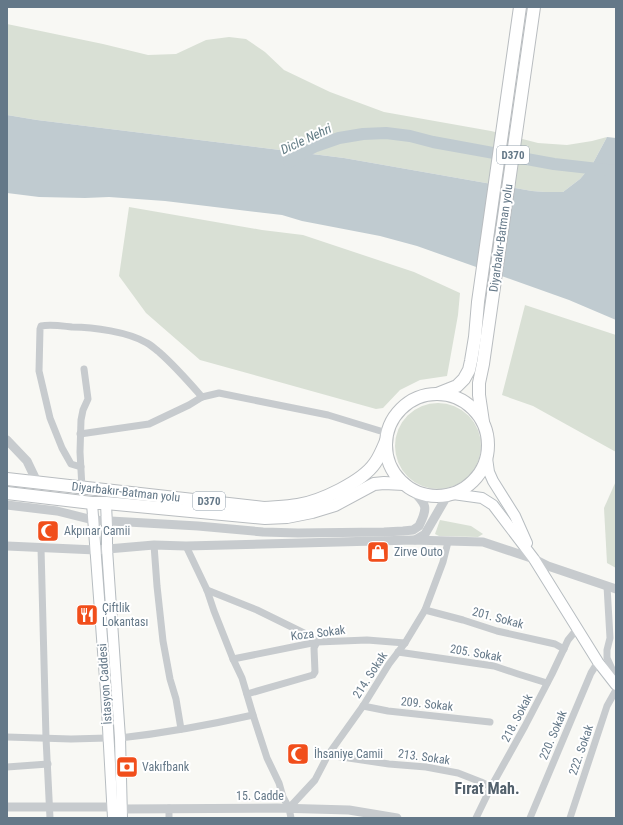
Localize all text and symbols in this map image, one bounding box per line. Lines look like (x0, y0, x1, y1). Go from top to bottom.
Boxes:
water label: Dicle Nehri (278, 121, 334, 157)
road number: D370 (497, 146, 529, 164)
street label: Diyarbakır-Batman yolu (486, 183, 516, 293)
street label: Diyarbakır-Batman yolu (71, 479, 181, 505)
road number: D370 (193, 492, 225, 510)
mosque icon: Akpınar Camii (35, 518, 61, 544)
place label: Akpınar Camii (64, 524, 130, 538)
shop icon: Zirve Outo (365, 539, 391, 565)
place label: Zirve Outo (394, 545, 443, 559)
place label: Çiftlik Lokantası (102, 601, 148, 629)
restaurant icon: Çiftlik Lokantası (74, 602, 100, 628)
street label: 201. Sokak (471, 604, 526, 632)
street label: Koza Sokak (290, 623, 347, 643)
street label: 205. Sokak (449, 642, 504, 665)
street label: İstasyon Caddesi (94, 643, 115, 725)
street label: 214. Sokak (350, 649, 390, 701)
street label: 218. Sokak (498, 691, 536, 744)
street label: 209. Sokak (400, 694, 454, 714)
street label: 220. Sokak (536, 708, 570, 762)
street label: 222. Sokak (566, 722, 596, 777)
mosque icon: İhsaniye Camii (285, 741, 311, 767)
place label: İhsaniye Camii (314, 746, 383, 761)
street label: 213. Sokak (397, 746, 452, 768)
bank icon: Vakıfbank (114, 754, 140, 780)
place label: Vakıfbank (142, 760, 190, 774)
district label: Fırat Mah. (454, 779, 520, 798)
street label: 15. Cadde (236, 789, 284, 803)

